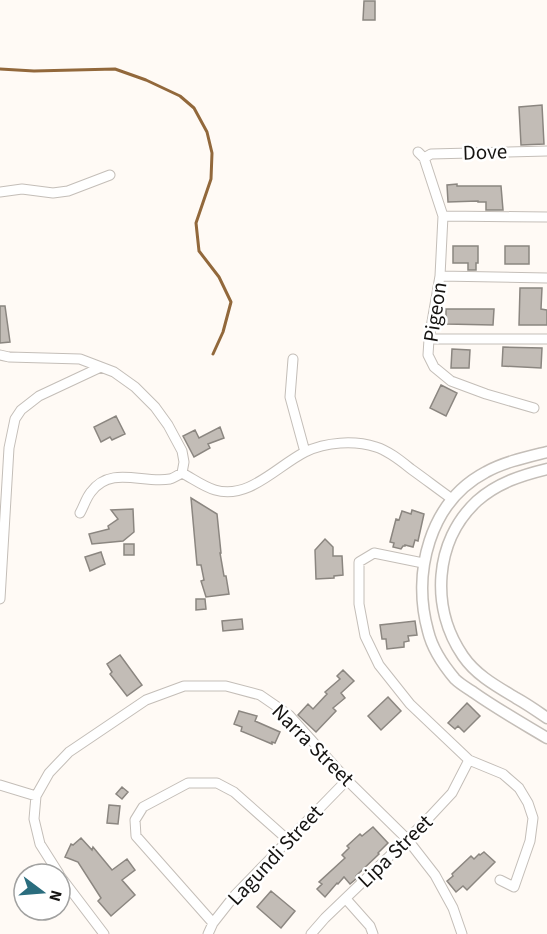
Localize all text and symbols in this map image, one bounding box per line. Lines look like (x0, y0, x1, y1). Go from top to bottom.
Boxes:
street label: Dove (462, 136, 508, 168)
street label: Pigeon (415, 280, 455, 344)
street label: Narra Street (265, 697, 361, 793)
street label: Lagundi Street (220, 798, 330, 912)
street label: Lipa Street (351, 808, 439, 894)
north arrow (12, 862, 72, 922)
text: N (43, 888, 67, 904)

